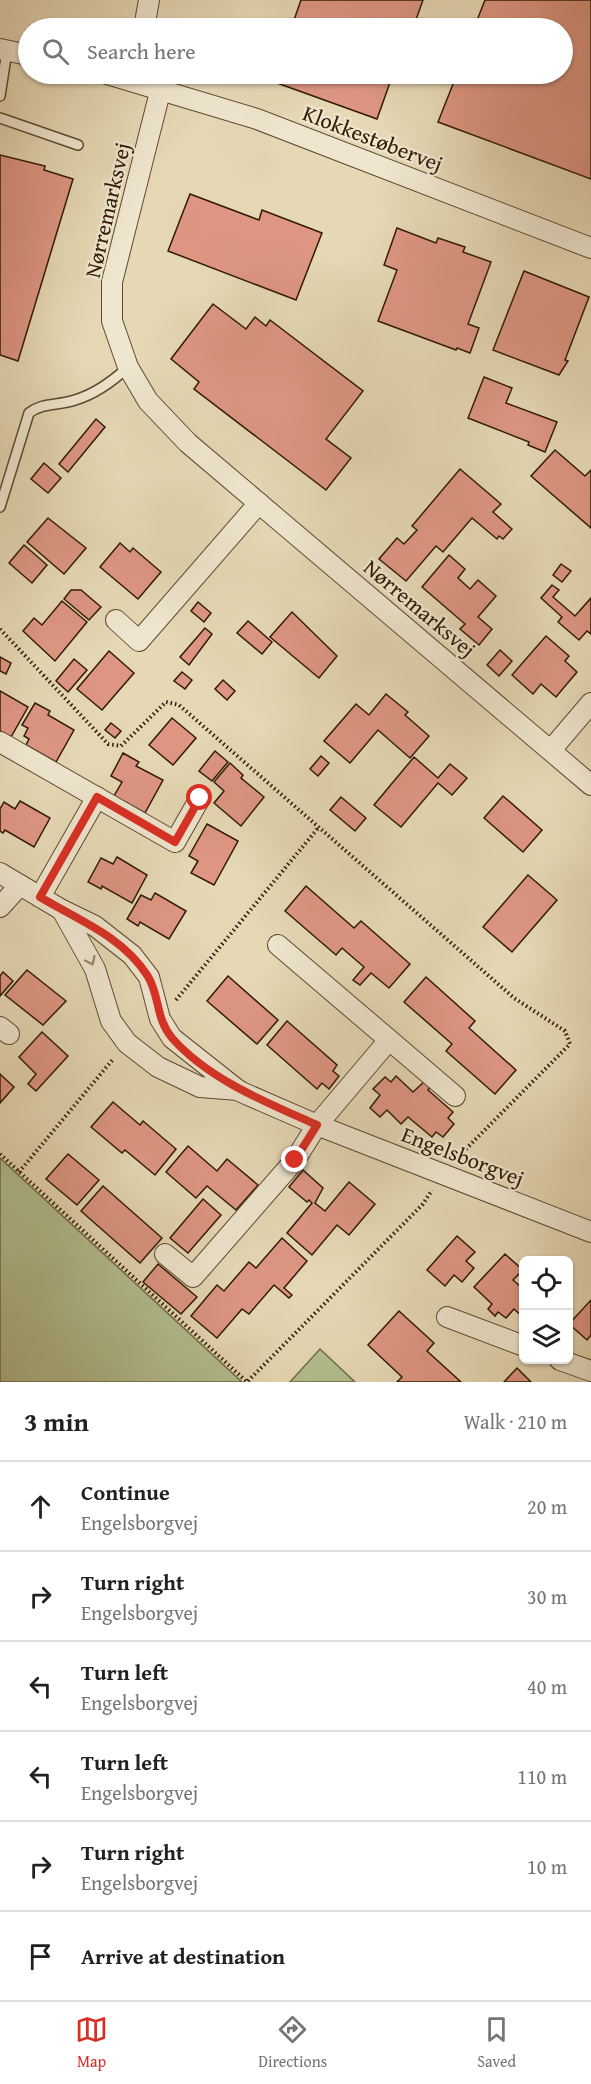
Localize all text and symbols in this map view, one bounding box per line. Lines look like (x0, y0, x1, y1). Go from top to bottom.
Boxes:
search box (18, 18, 573, 84)
icon: search (39, 35, 72, 68)
text: Search here (87, 35, 196, 67)
street label: Klokkestøbervej (298, 97, 448, 179)
street label: Nørremarksvej (76, 139, 138, 281)
street label: Nørremarksvej (357, 551, 483, 665)
route start (186, 784, 212, 810)
one-way arrow (83, 954, 95, 965)
street label: Engelsborgvej (397, 1118, 529, 1194)
route end (281, 1146, 307, 1172)
map controls (519, 1256, 573, 1364)
button: locate (519, 1256, 573, 1310)
button: layers (519, 1310, 573, 1364)
text: 3 min (24, 1402, 89, 1441)
text: Walk · 210 m (464, 1407, 567, 1436)
text: Continue (81, 1476, 170, 1508)
icon: ahead (24, 1490, 57, 1523)
text: 20 m (527, 1492, 567, 1521)
text: Engelsborgvej (81, 1508, 198, 1537)
text: Turn right (81, 1566, 184, 1598)
icon: right (24, 1580, 57, 1613)
text: 30 m (527, 1582, 567, 1611)
text: Engelsborgvej (81, 1598, 198, 1627)
text: Turn left (81, 1656, 168, 1688)
icon: left (24, 1670, 57, 1703)
text: 40 m (527, 1672, 567, 1701)
text: Engelsborgvej (81, 1688, 198, 1717)
text: Turn left (81, 1746, 168, 1778)
icon: left (24, 1760, 57, 1793)
text: 110 m (517, 1762, 567, 1791)
text: Engelsborgvej (81, 1778, 198, 1807)
text: Turn right (81, 1836, 184, 1868)
icon: right (24, 1850, 57, 1883)
text: 10 m (527, 1852, 567, 1881)
text: Engelsborgvej (81, 1868, 198, 1897)
icon: arrive (24, 1940, 57, 1973)
text: Arrive at destination (81, 1940, 285, 1972)
tab: Map (75, 2013, 108, 2073)
tab: Directions (258, 2013, 327, 2073)
tab: Saved (477, 2013, 516, 2073)

